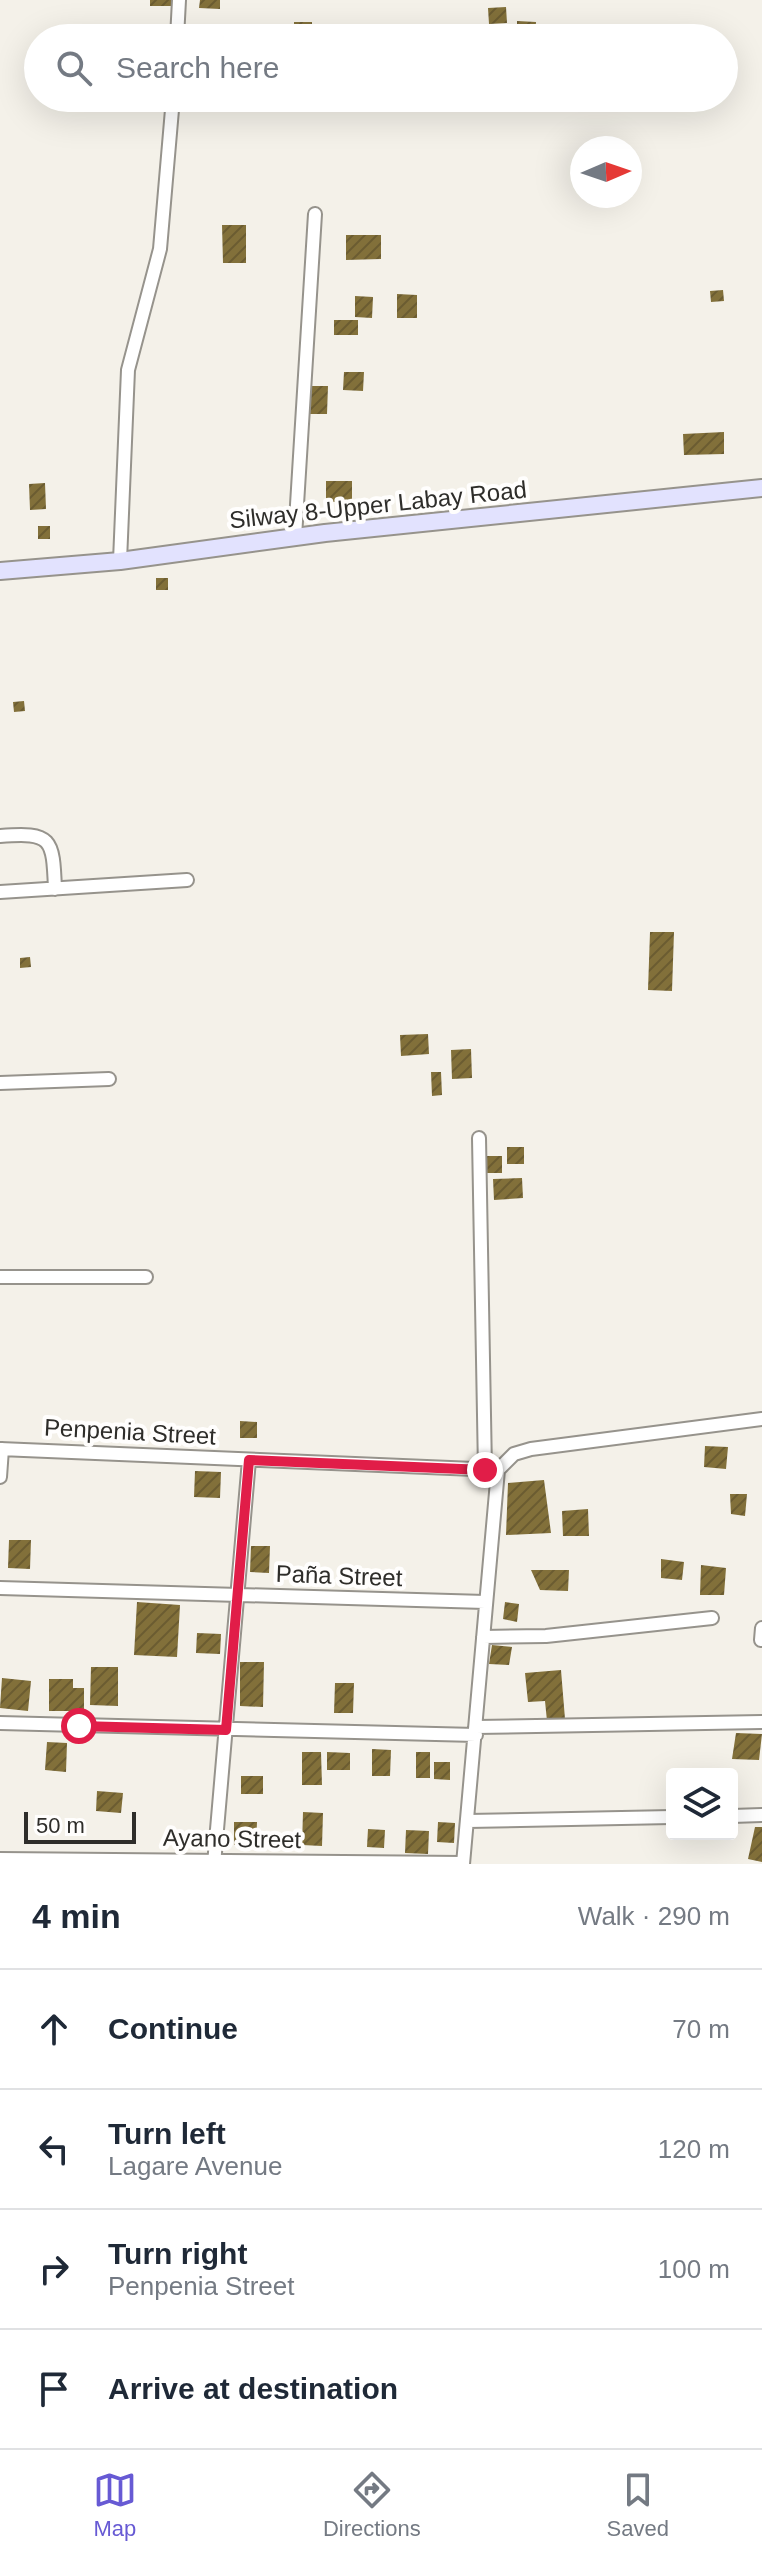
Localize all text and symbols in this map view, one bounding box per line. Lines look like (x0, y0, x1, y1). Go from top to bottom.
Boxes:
search box (24, 24, 738, 112)
icon: search (52, 46, 96, 90)
text: Search here (116, 51, 279, 84)
north arrow (570, 136, 642, 208)
street label: Silway 8-Upper Labay Road (228, 475, 528, 534)
street label: Penpenia Street (43, 1414, 217, 1450)
route end (467, 1452, 503, 1488)
street label: Paña Street (275, 1560, 403, 1591)
route start (61, 1708, 97, 1744)
map controls (666, 1768, 738, 1840)
button: layers (666, 1768, 738, 1840)
scale bar (24, 1808, 136, 1844)
text: 50 m (36, 1813, 85, 1838)
street label: Ayano Street (163, 1824, 302, 1853)
text: 4 min (32, 1897, 121, 1935)
text: Walk · 290 m (578, 1901, 730, 1931)
icon: ahead (32, 2007, 76, 2051)
text: Continue (108, 2012, 238, 2045)
text: 70 m (672, 2014, 730, 2044)
text: Turn left (108, 2117, 226, 2150)
icon: left (32, 2127, 76, 2171)
text: 120 m (658, 2134, 730, 2164)
text: Lagare Avenue (108, 2151, 282, 2181)
text: Turn right (108, 2237, 247, 2270)
icon: right (32, 2247, 76, 2291)
text: 100 m (658, 2254, 730, 2284)
text: Penpenia Street (108, 2271, 294, 2301)
icon: arrive (32, 2367, 76, 2411)
text: Arrive at destination (108, 2372, 398, 2405)
tab: Map (93, 2468, 137, 2542)
tab: Directions (323, 2468, 421, 2542)
tab: Saved (607, 2468, 669, 2542)

